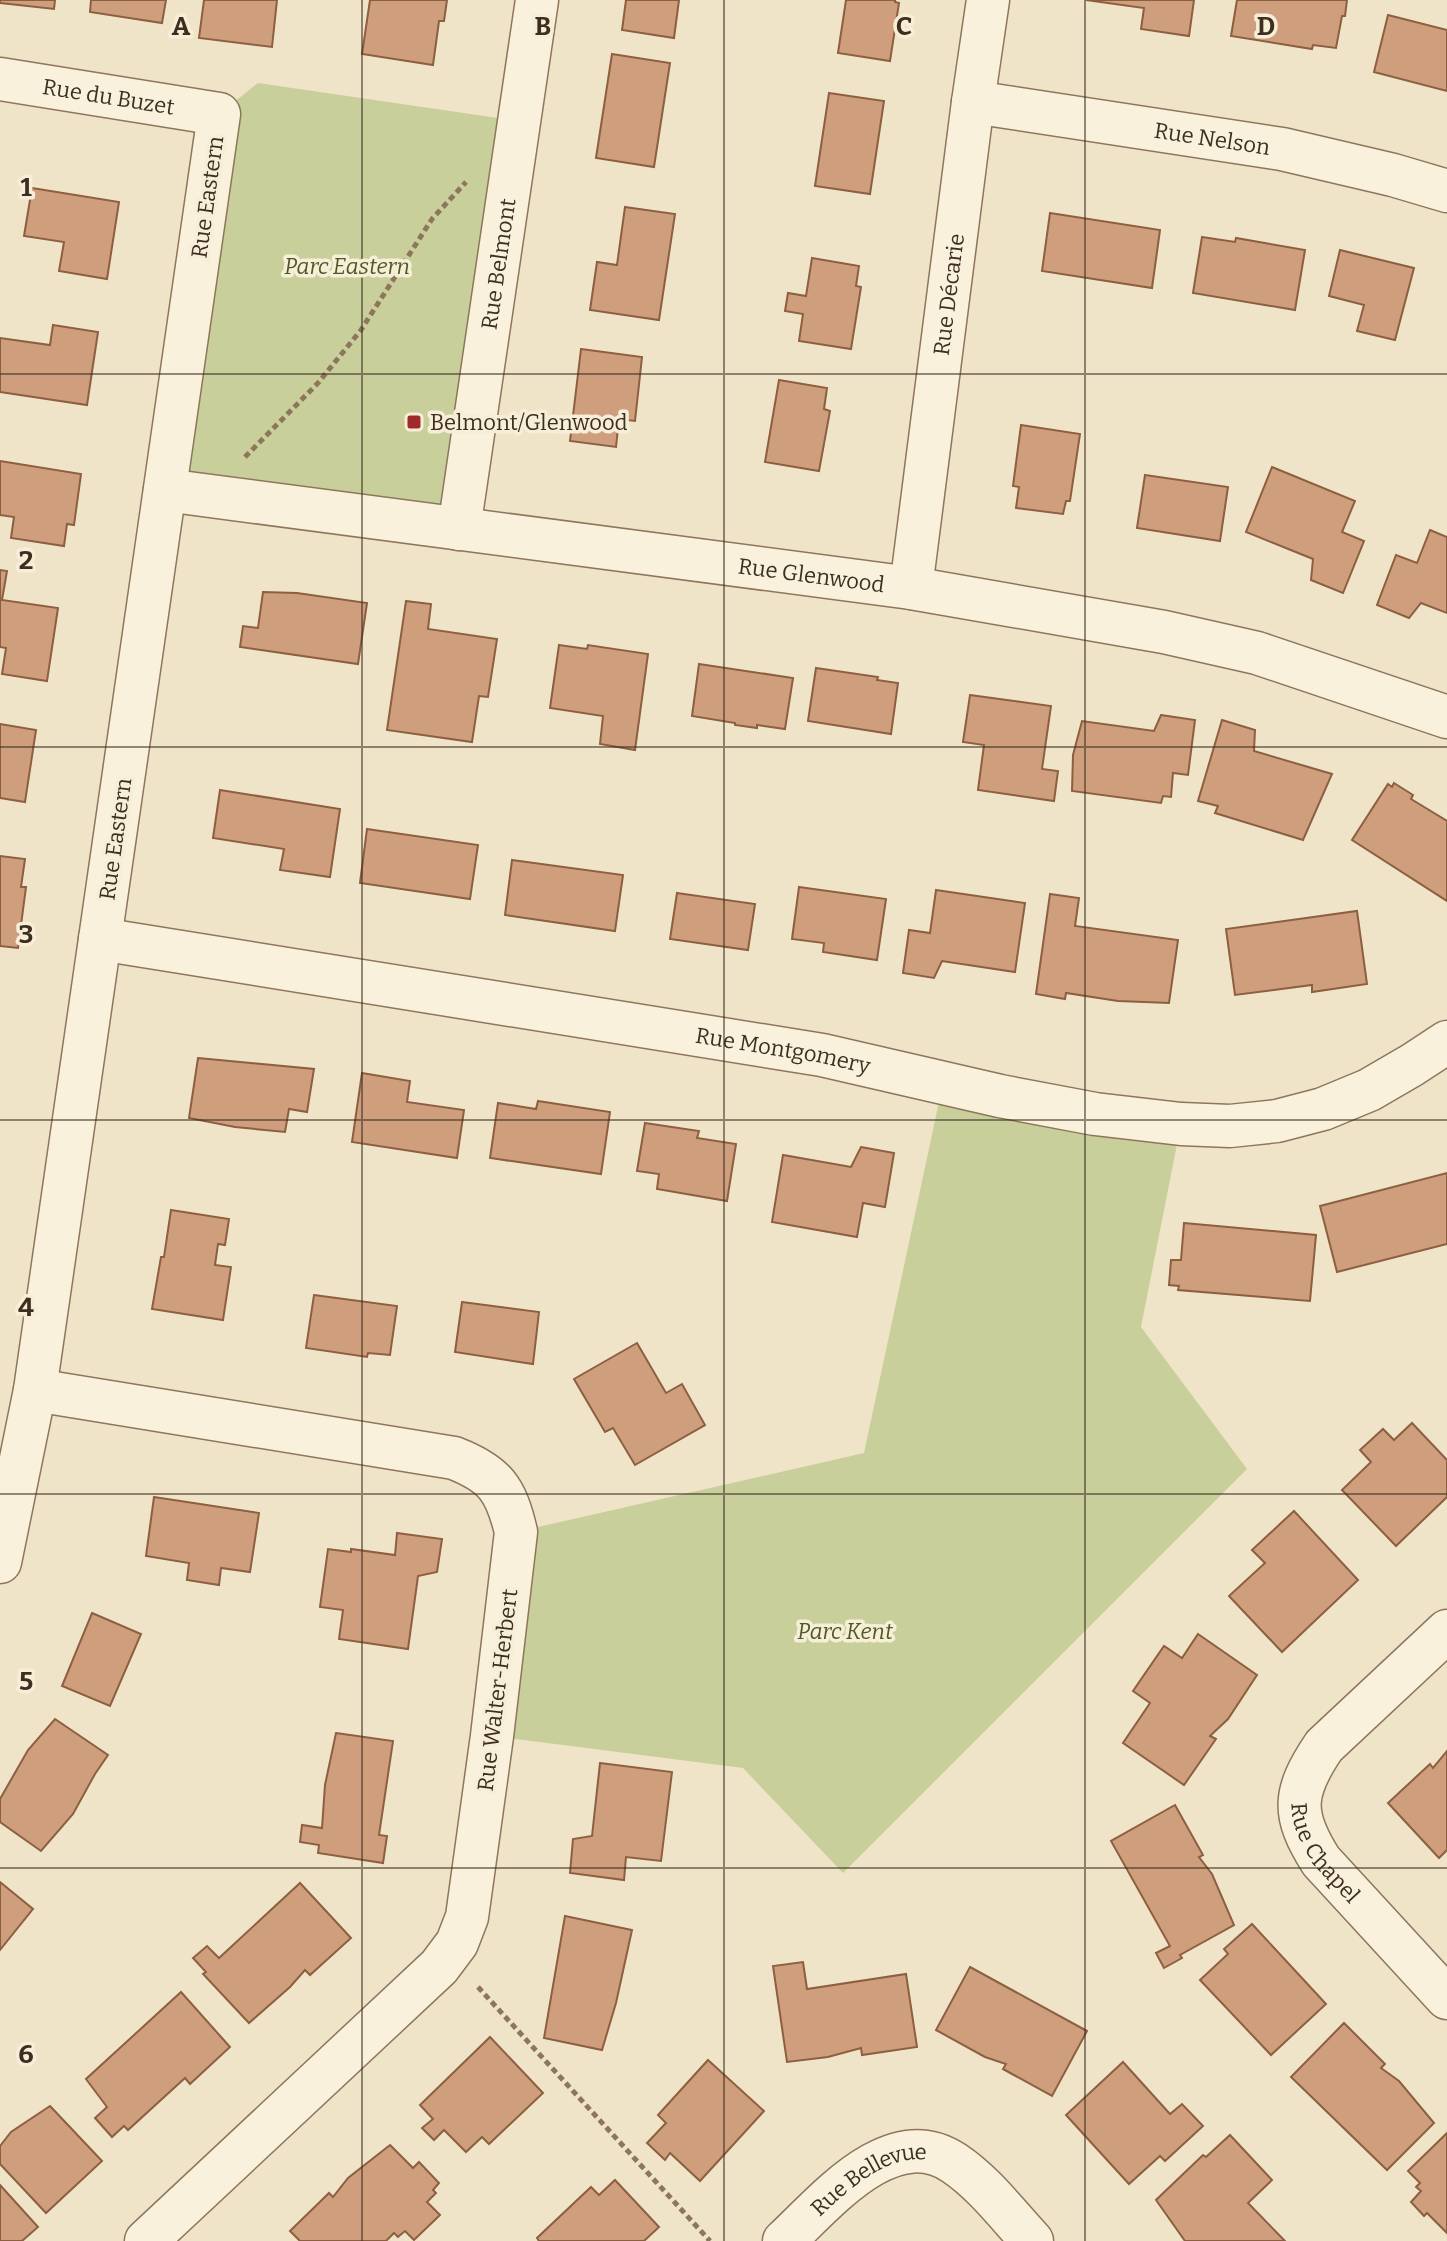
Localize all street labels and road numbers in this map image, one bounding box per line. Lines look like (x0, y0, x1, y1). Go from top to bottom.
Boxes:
street label: Rue du Buzet (41, 73, 176, 121)
street label: Rue Nelson (1152, 117, 1272, 161)
street label: Rue Eastern (186, 134, 229, 260)
street label: Rue Belmont (476, 197, 522, 331)
street label: Rue Décarie (928, 232, 970, 357)
street label: Rue Glenwood (737, 552, 886, 598)
street label: Rue Eastern (94, 776, 137, 902)
street label: Rue Montgomery (694, 1022, 873, 1080)
street label: Rue Walter-Herbert (472, 1587, 523, 1793)
street label: Rue Chapel (1285, 1801, 1366, 1909)
street label: Rue Bellevue (805, 2138, 928, 2222)

